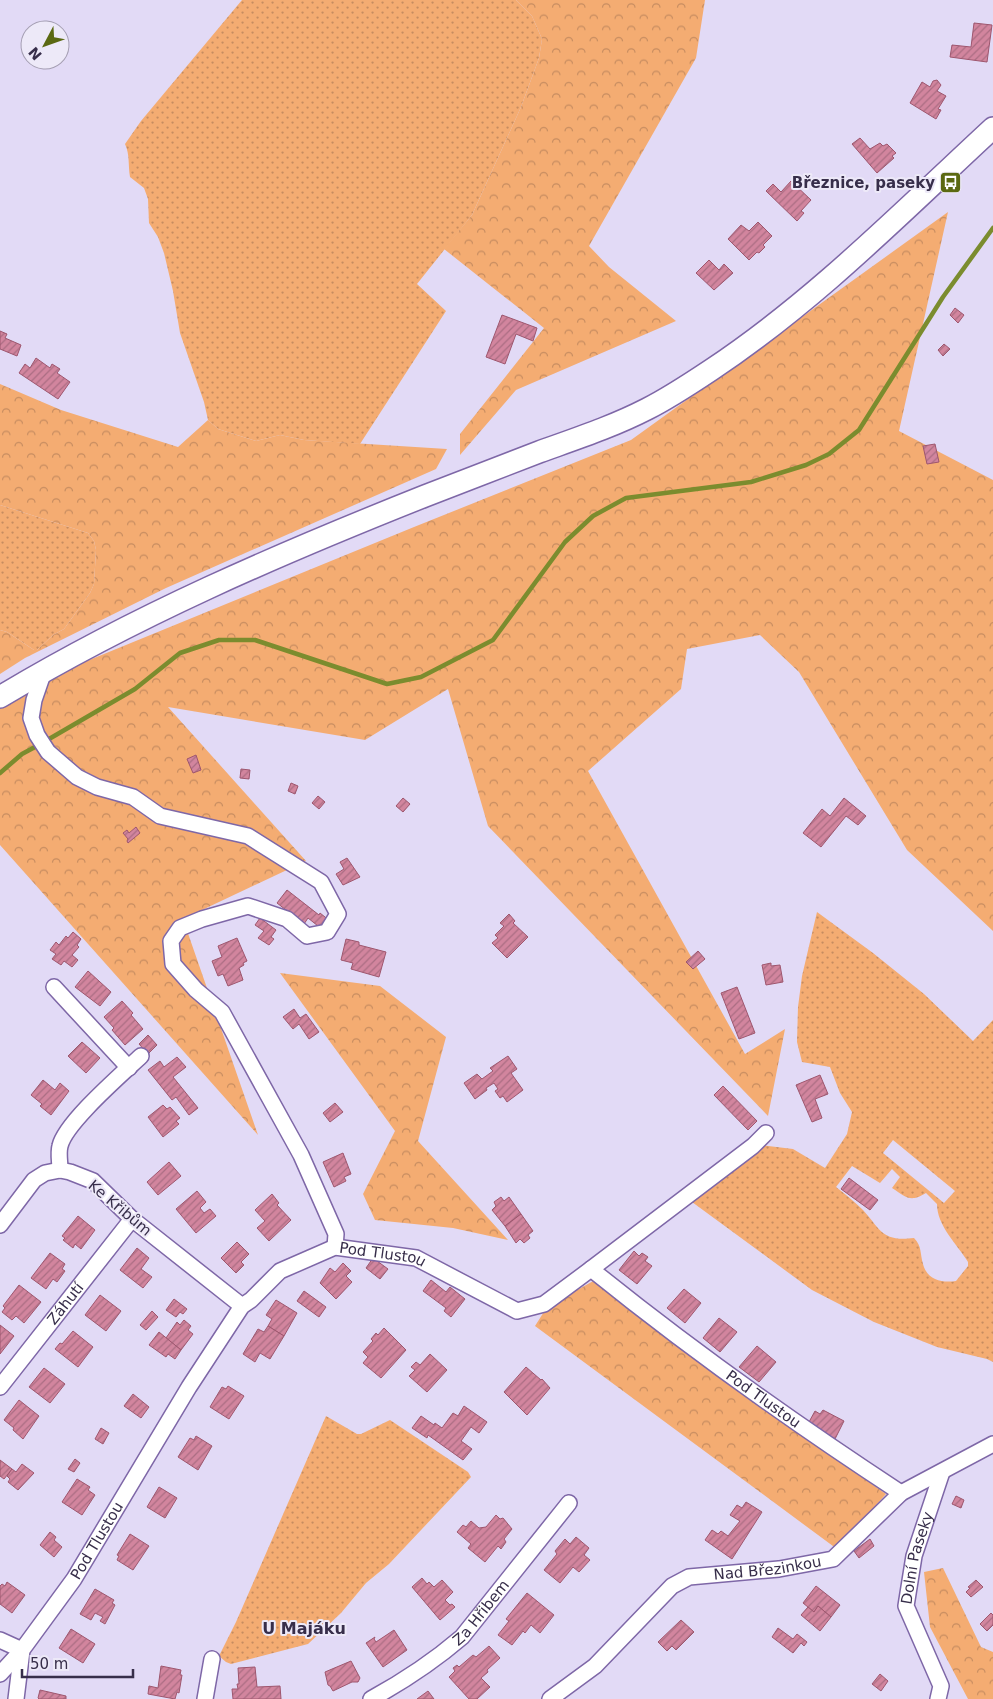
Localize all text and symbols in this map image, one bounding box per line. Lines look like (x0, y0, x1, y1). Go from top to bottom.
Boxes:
north arrow (20, 20, 70, 70)
text: N (25, 44, 45, 63)
bus stop icon: Březnice, paseky (939, 171, 963, 195)
place label: Březnice, paseky (792, 174, 935, 192)
street label: Ke Křibům (85, 1176, 155, 1240)
street label: Pod Tlustou (338, 1239, 429, 1271)
street label: Záhutí (43, 1278, 88, 1328)
street label: Pod Tlustou (722, 1366, 804, 1432)
street label: Pod Tlustou (67, 1499, 127, 1583)
street label: Dolní Paseky (897, 1509, 937, 1606)
street label: Nad Březinkou (713, 1552, 823, 1584)
street label: Za Hřibem (449, 1576, 513, 1650)
district label: U Majáku (262, 1619, 346, 1638)
scale bar (22, 1646, 134, 1678)
text: 50 m (30, 1655, 68, 1673)

